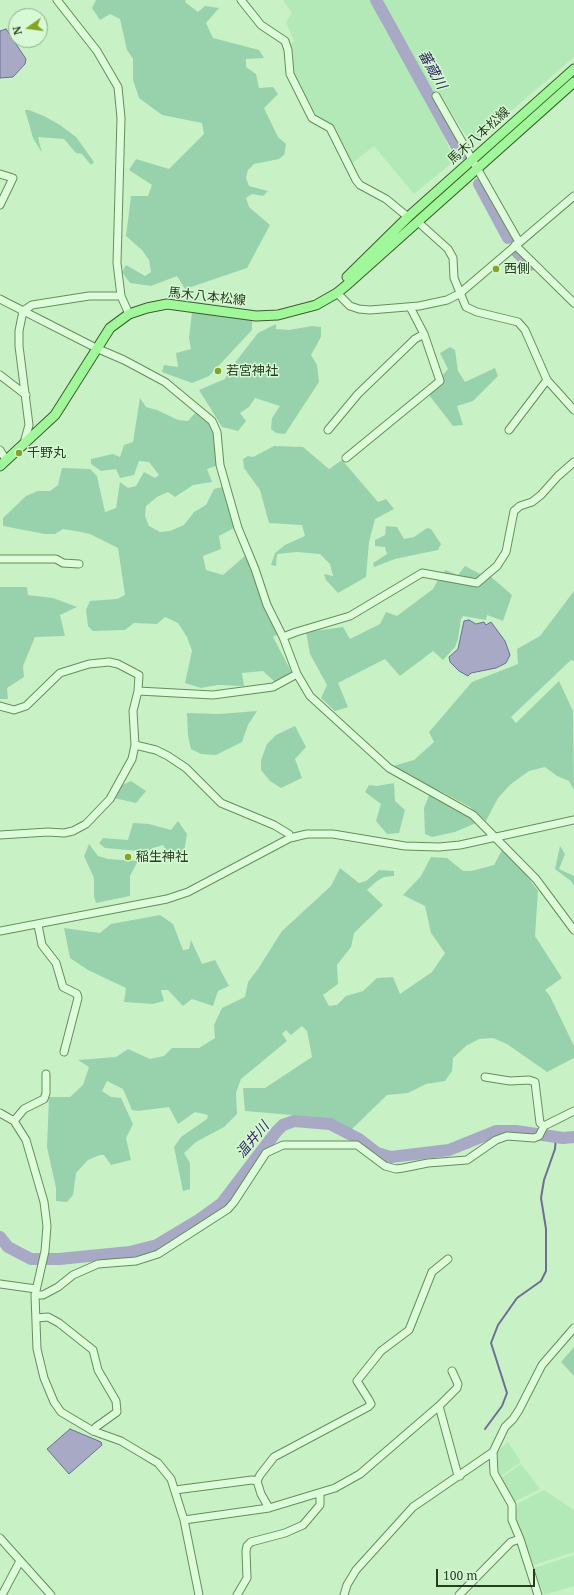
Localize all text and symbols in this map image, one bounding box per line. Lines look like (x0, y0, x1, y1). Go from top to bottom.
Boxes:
north arrow (8, 8, 48, 48)
text: N (9, 25, 25, 37)
water label: 蕃蔵川 (414, 48, 450, 92)
street label: 馬木八本松線 (445, 104, 513, 168)
place label: 西側 (504, 261, 530, 277)
marker: 西側 (491, 264, 501, 274)
street label: 馬木八本松線 (167, 285, 247, 309)
place label: 若宮神社 (226, 363, 278, 379)
marker: 若宮神社 (213, 366, 223, 376)
place label: 千野丸 (27, 445, 66, 461)
marker: 千野丸 (14, 448, 24, 458)
place label: 稲生神社 (136, 849, 188, 865)
marker: 稲生神社 (123, 852, 133, 862)
water label: 温井川 (233, 1119, 273, 1161)
scale bar (438, 1561, 537, 1587)
text: 100 m (443, 1567, 478, 1584)

